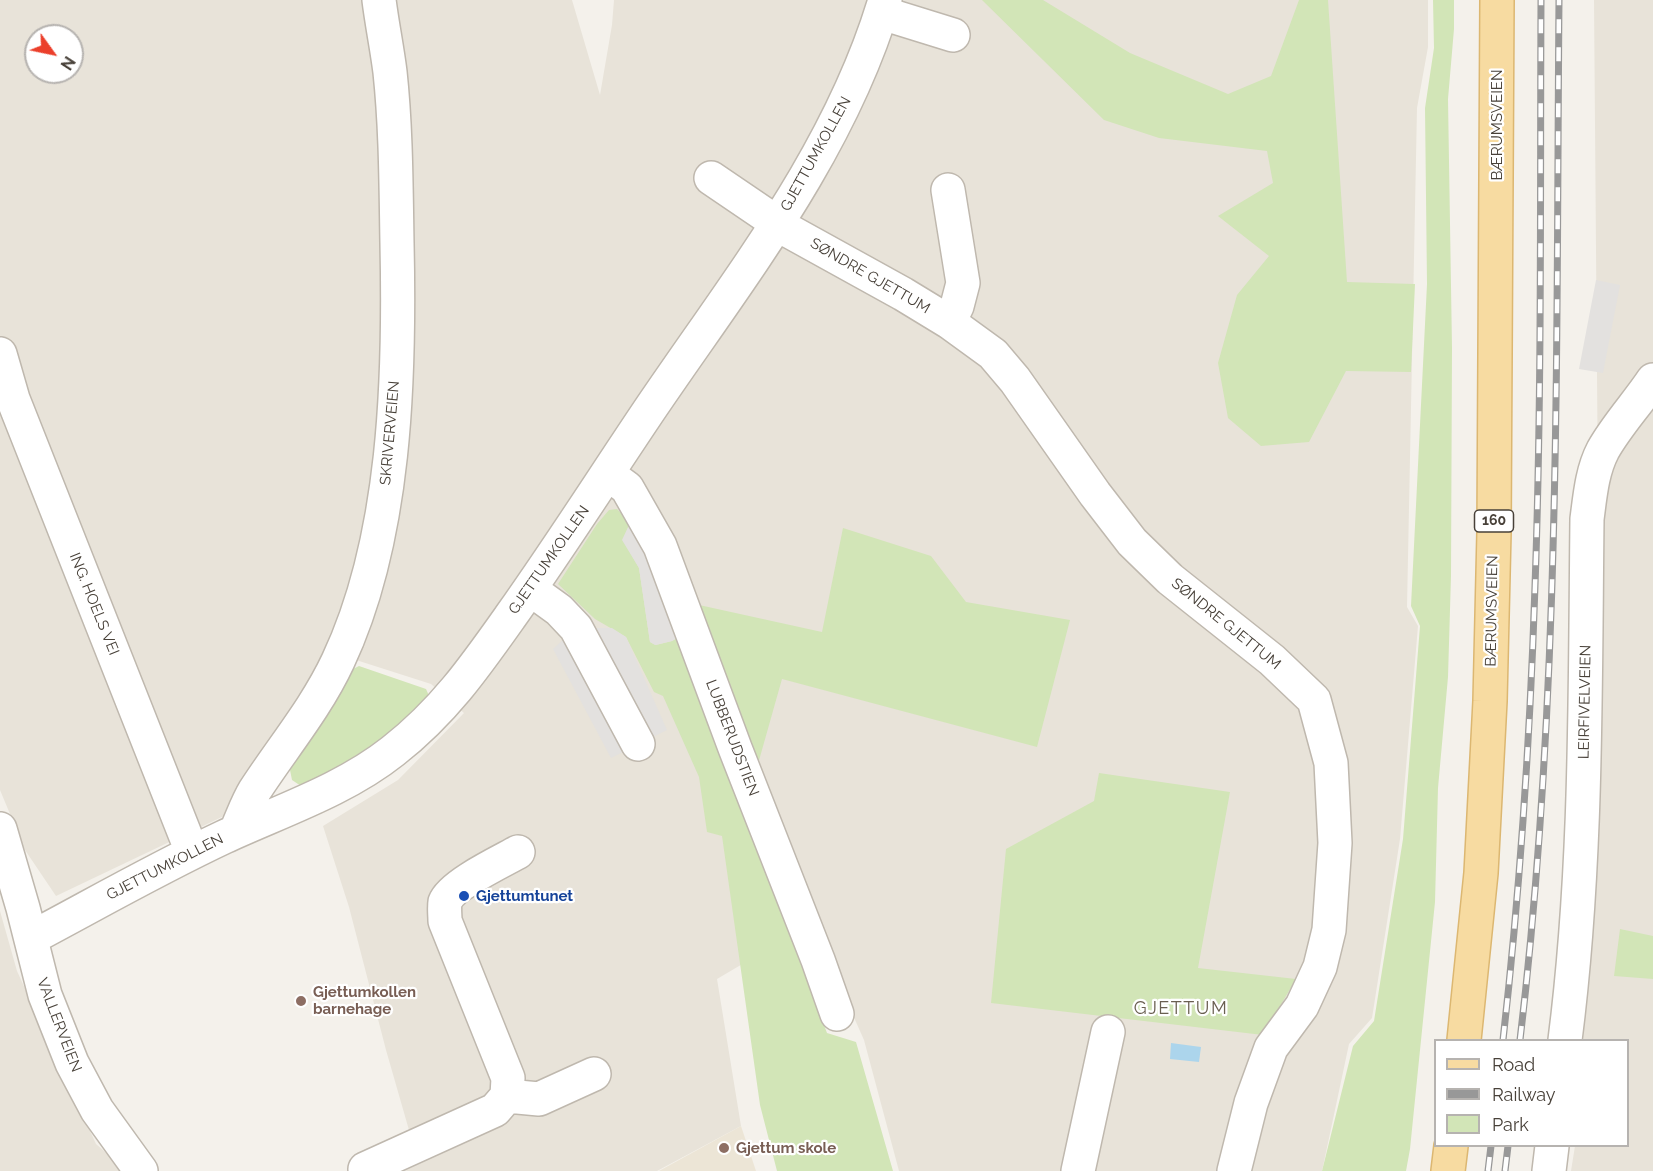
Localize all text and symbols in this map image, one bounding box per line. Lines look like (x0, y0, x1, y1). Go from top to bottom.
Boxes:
north arrow (24, 24, 84, 84)
text: N (57, 53, 79, 73)
street label: BÆRUMSVEIEN (1488, 69, 1506, 181)
street label: GJETTUMKOLLEN (777, 93, 855, 215)
street label: SØNDRE GJETTUM (807, 234, 933, 318)
street label: SKRIVERVEIEN (376, 380, 404, 486)
street label: GJETTUMKOLLEN (505, 502, 593, 618)
road number: 160 (1474, 510, 1514, 532)
street label: ING. HOELS VEI (65, 550, 123, 658)
street label: BÆRUMSVEIEN (1482, 555, 1502, 667)
street label: SØNDRE GJETTUM (1168, 574, 1284, 674)
street label: LEIRFIVELVEIEN (1575, 645, 1595, 759)
street label: LUBBERUDSTIEN (702, 677, 762, 799)
street label: GJETTUMKOLLEN (104, 830, 226, 904)
place label: Gjettumtunet (476, 887, 573, 905)
marker: Gjettumtunet (457, 889, 471, 903)
street label: VALLERVEIEN (33, 975, 85, 1075)
place label: Gjettumkollen barnehage (313, 983, 416, 1018)
marker: Gjettumkollen barnehage (294, 994, 308, 1008)
district label: GJETTUM (1134, 998, 1228, 1020)
legend (1434, 1039, 1629, 1147)
text: Road (1492, 1054, 1535, 1075)
text: Railway (1492, 1084, 1556, 1105)
text: Park (1492, 1114, 1529, 1135)
place label: Gjettum skole (736, 1139, 836, 1157)
marker: Gjettum skole (717, 1141, 731, 1155)

